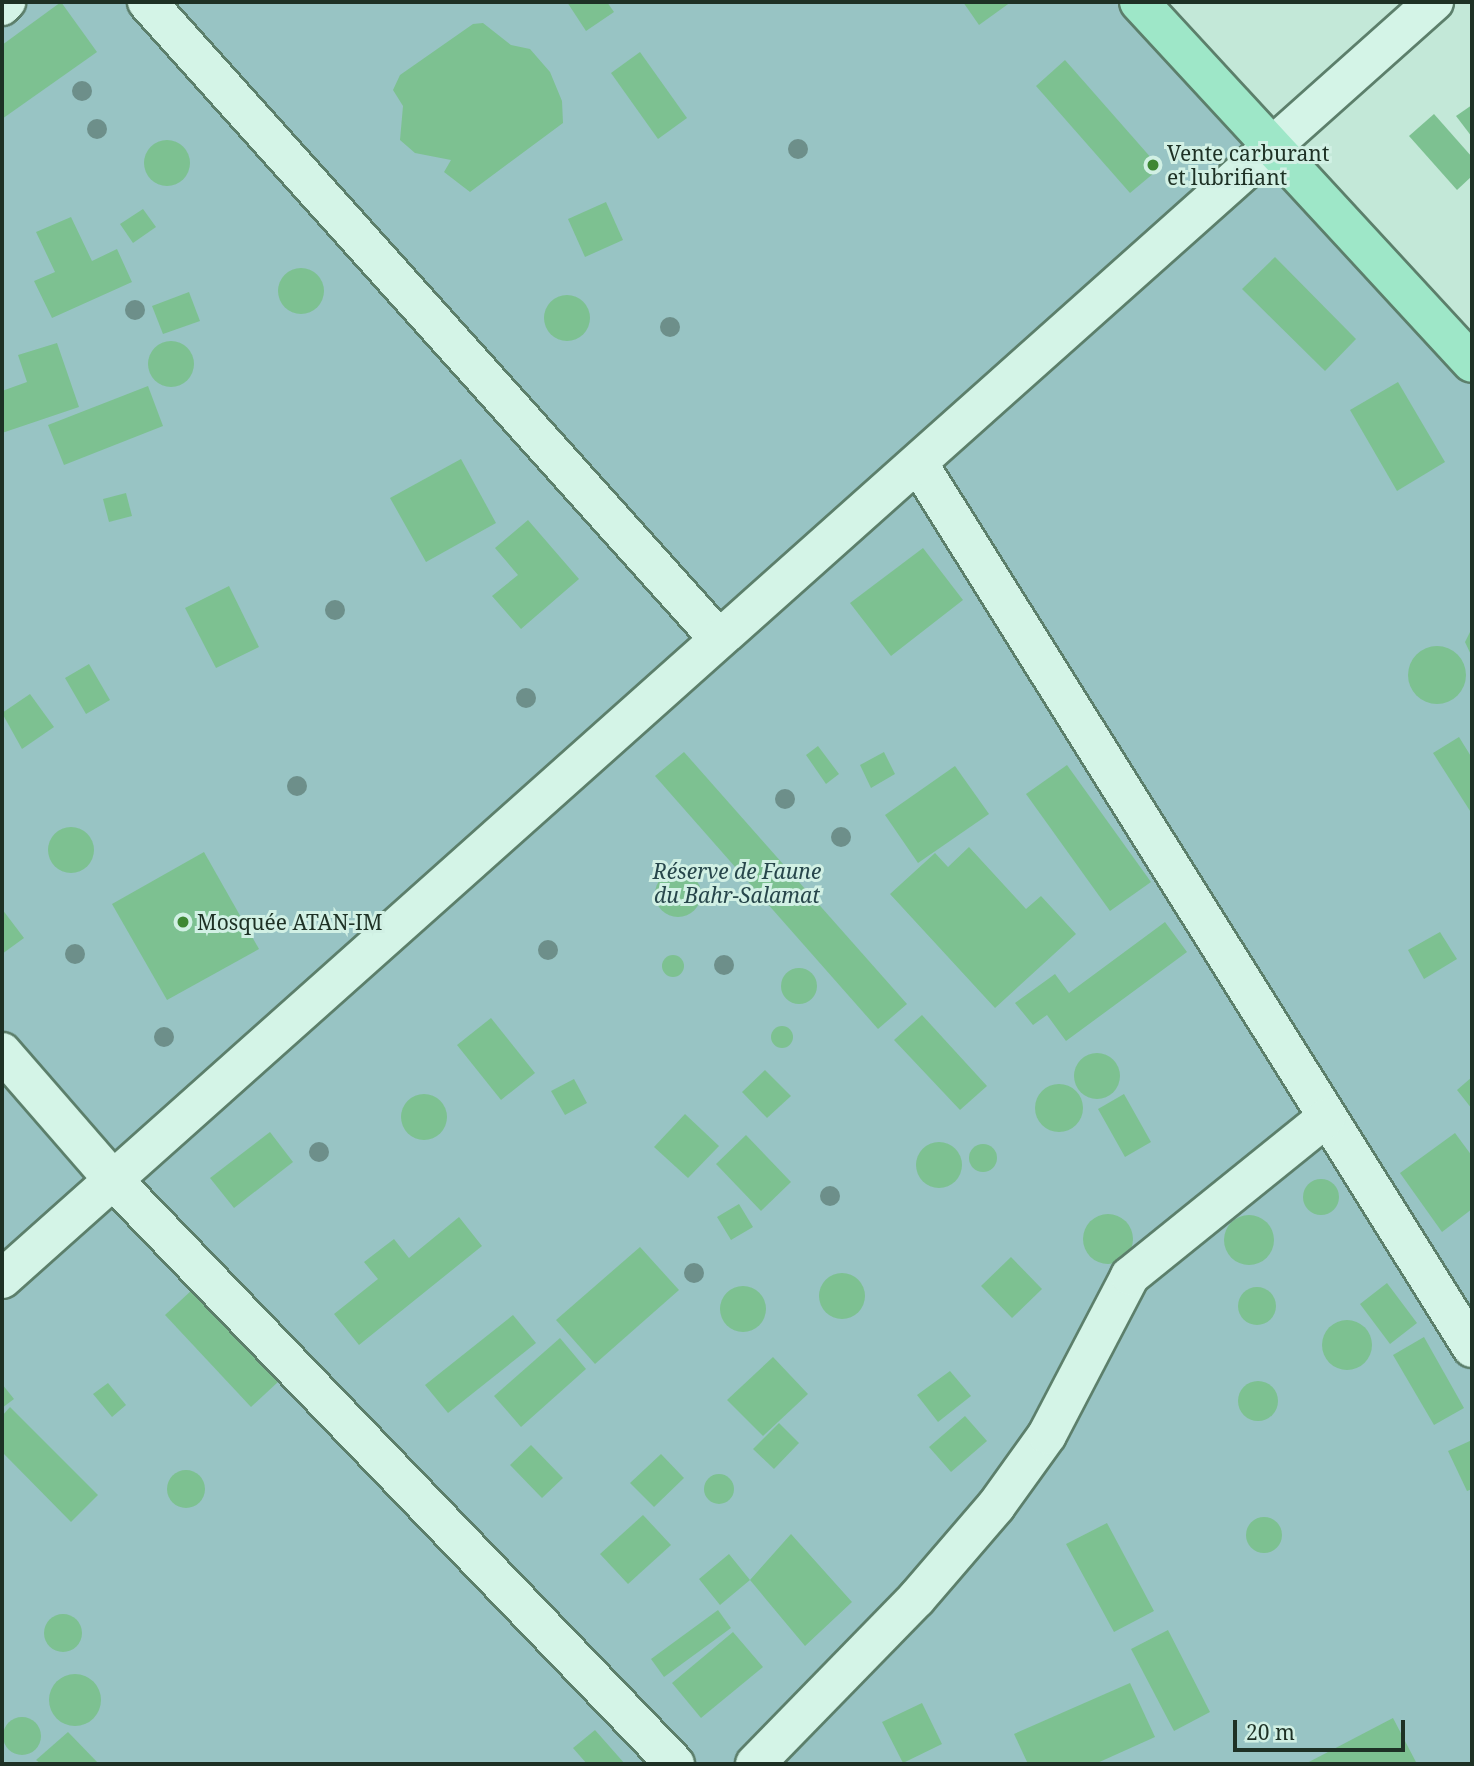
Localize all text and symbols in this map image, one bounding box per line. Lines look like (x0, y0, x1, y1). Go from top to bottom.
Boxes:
place label: Vente carburant et lubrifiant (1167, 140, 1329, 190)
marker: Vente carburant et lubrifiant (1145, 157, 1161, 173)
park label: Réserve de Faune du Bahr-Salamat (653, 858, 821, 908)
place label: Mosquée ATAN-IM (197, 909, 382, 935)
marker: Mosquée ATAN-IM (175, 914, 191, 930)
scale bar (1236, 1706, 1408, 1750)
text: 20 m (1246, 1718, 1295, 1746)

